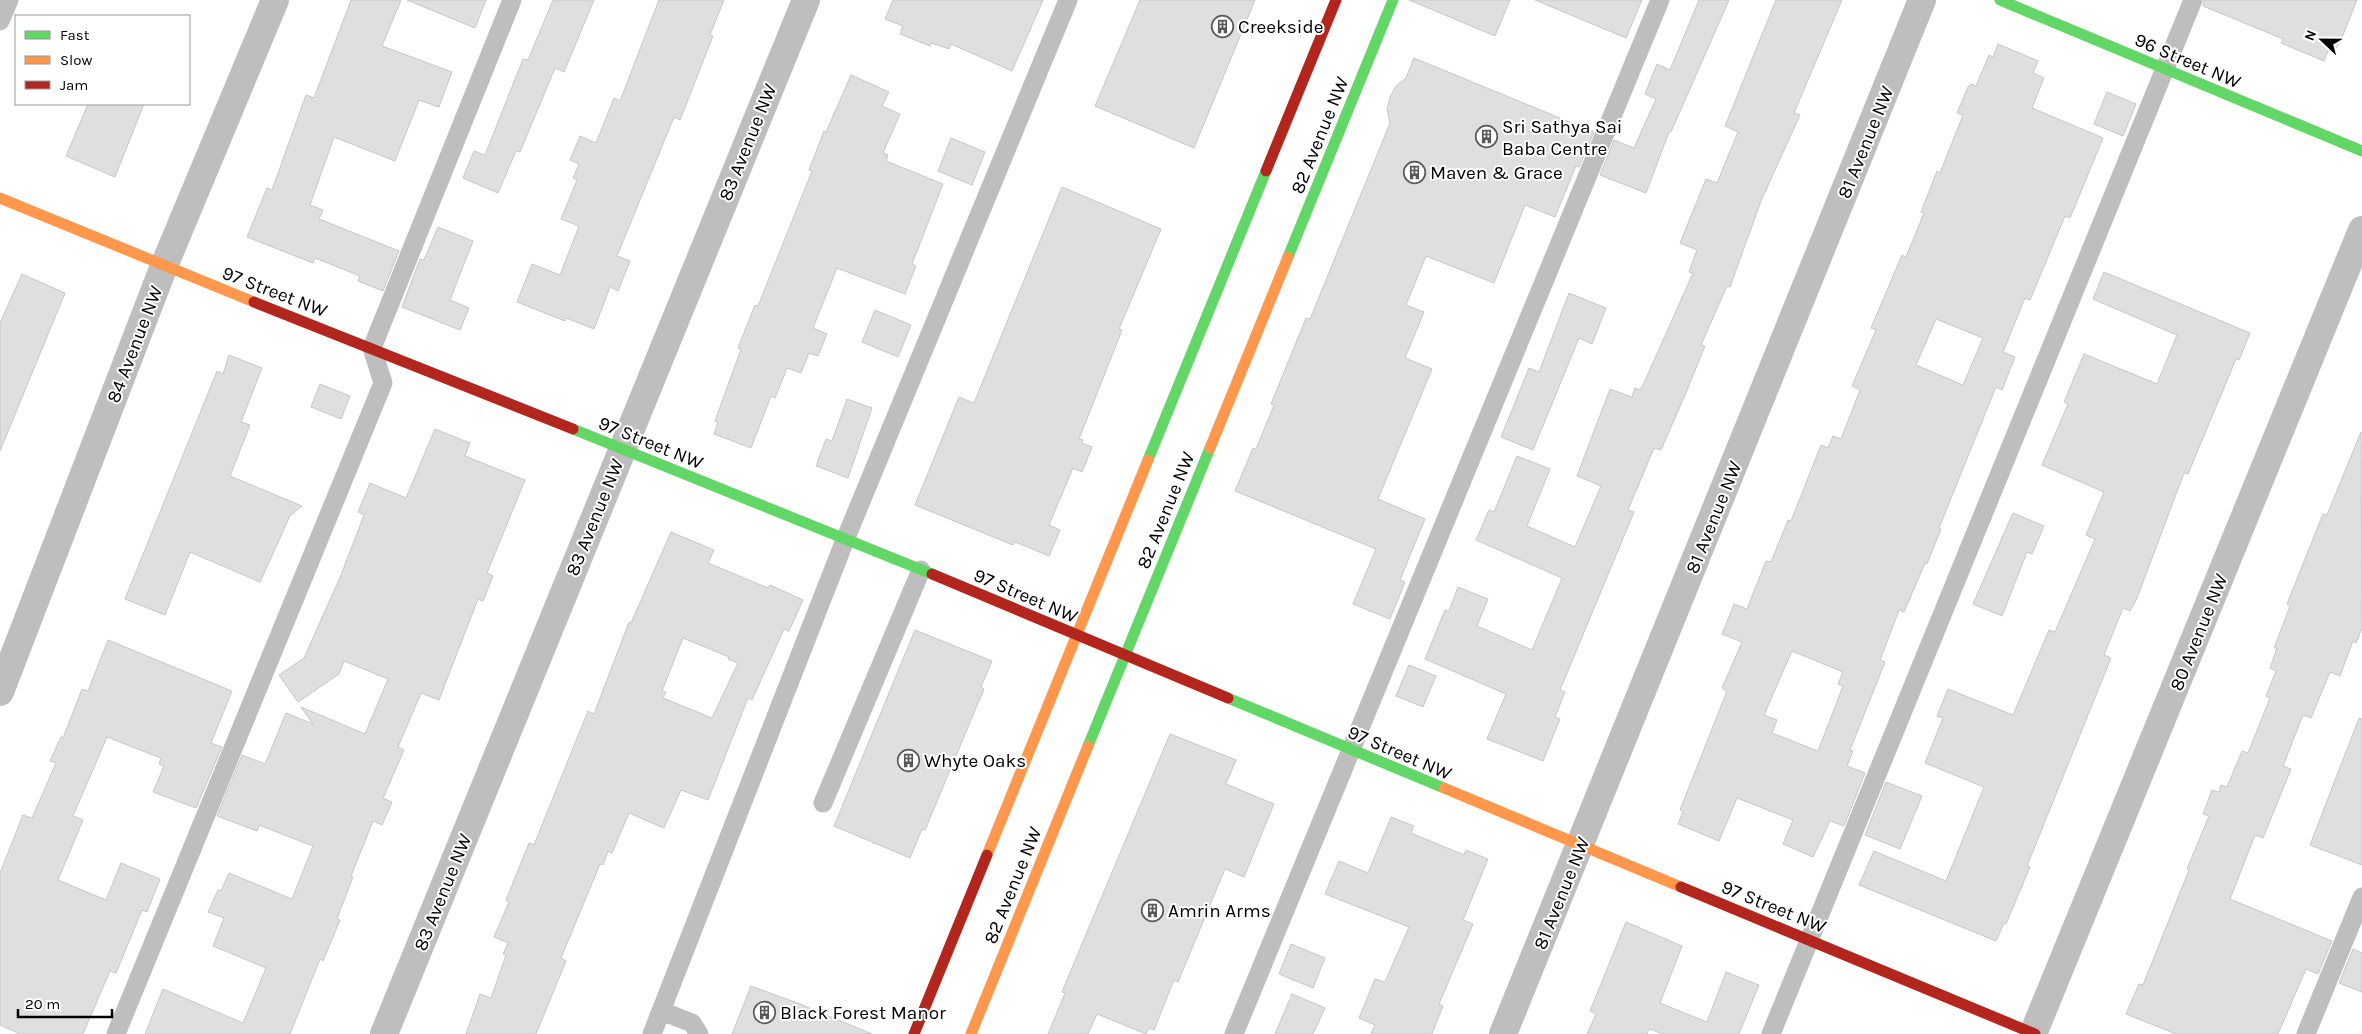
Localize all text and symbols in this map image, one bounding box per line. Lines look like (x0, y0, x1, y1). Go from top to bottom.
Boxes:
building icon: Creekside (1210, 14, 1234, 38)
legend (15, 15, 190, 105)
north arrow (2297, 15, 2347, 65)
place label: Creekside (1238, 16, 1323, 38)
text: Fast (60, 26, 90, 44)
text: N (2301, 27, 2320, 43)
street label: 96 Street NW (2131, 29, 2244, 93)
text: Slow (60, 51, 92, 69)
street label: 82 Avenue NW (1286, 74, 1353, 197)
text: Jam (60, 76, 88, 94)
street label: 83 Avenue NW (714, 81, 781, 204)
street label: 81 Avenue NW (1833, 83, 1899, 202)
place label: Sri Sathya Sai Baba Centre (1502, 116, 1623, 160)
building icon: Sri Sathya Sai Baba Centre (1474, 125, 1498, 149)
building icon: Maven & Grace (1402, 160, 1426, 184)
place label: Maven & Grace (1430, 162, 1563, 184)
street label: 97 Street NW (219, 262, 330, 322)
street label: 84 Avenue NW (102, 283, 167, 406)
street label: 97 Street NW (595, 412, 706, 474)
street label: 82 Avenue NW (1132, 449, 1199, 572)
street label: 83 Avenue NW (561, 456, 628, 579)
street label: 81 Avenue NW (1681, 458, 1747, 577)
street label: 97 Street NW (970, 564, 1081, 628)
street label: 80 Avenue NW (2165, 571, 2232, 694)
street label: 97 Street NW (1344, 721, 1455, 785)
building icon: Whyte Oaks (896, 748, 920, 772)
place label: Whyte Oaks (924, 750, 1026, 772)
street label: 82 Avenue NW (979, 824, 1046, 947)
street label: 83 Avenue NW (409, 831, 476, 954)
street label: 81 Avenue NW (1529, 834, 1595, 953)
street label: 97 Street NW (1718, 876, 1829, 938)
building icon: Amrin Arms (1140, 898, 1164, 922)
place label: Amrin Arms (1168, 900, 1271, 922)
scale bar (18, 986, 111, 1018)
text: 20 m (25, 995, 60, 1013)
building icon: Black Forest Manor (752, 1000, 776, 1024)
place label: Black Forest Manor (780, 1002, 946, 1024)

